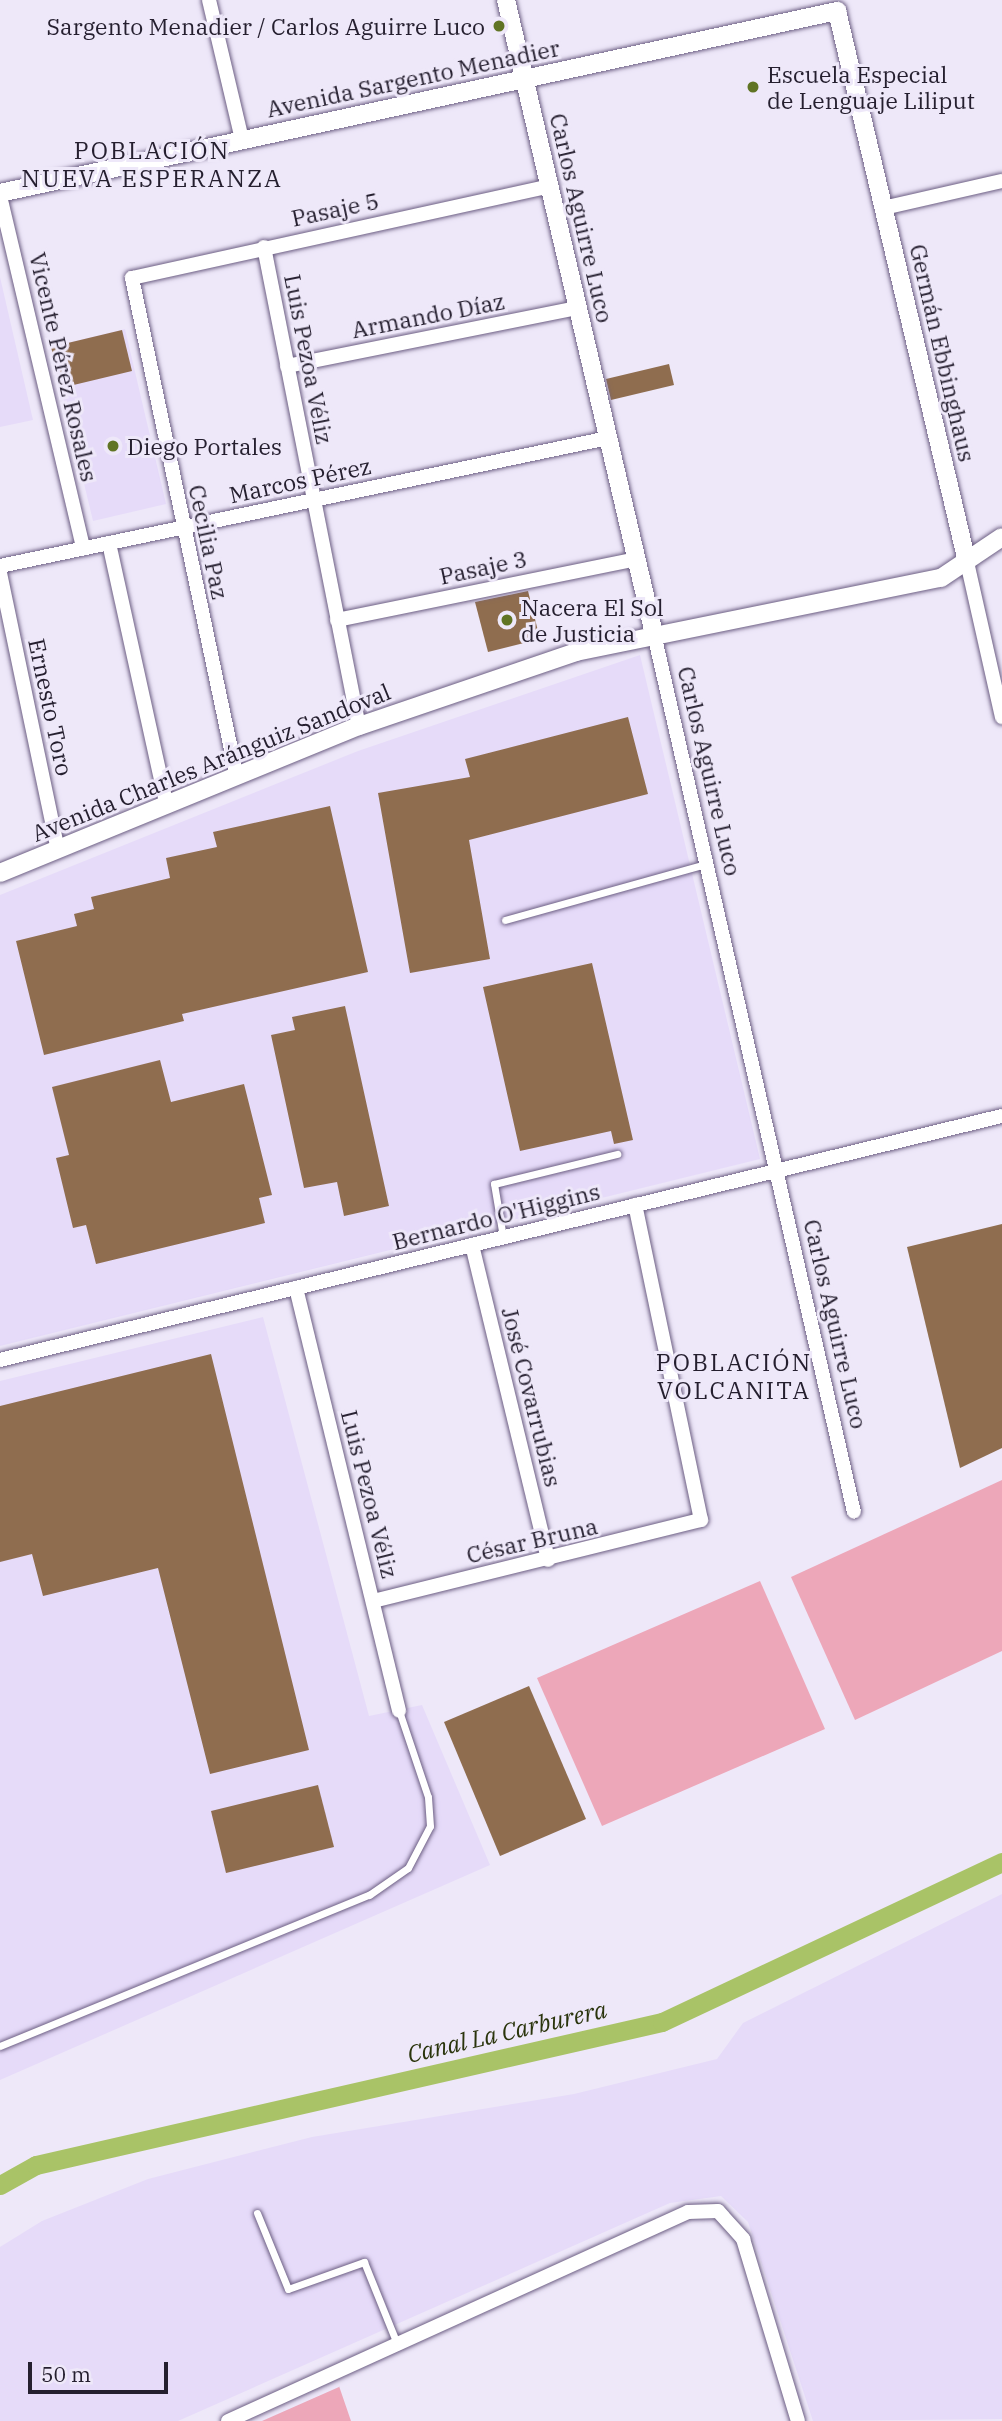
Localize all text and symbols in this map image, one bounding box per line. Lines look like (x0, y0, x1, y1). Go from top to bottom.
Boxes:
place label: Sargento Menadier / Carlos Aguirre Luco (46, 12, 485, 40)
marker: Sargento Menadier / Carlos Aguirre Luco (491, 18, 507, 34)
street label: Avenida Sargento Menadier (264, 33, 562, 123)
place label: Escuela Especial de Lenguaje Liliput (767, 60, 975, 114)
marker: Escuela Especial de Lenguaje Liliput (745, 79, 761, 95)
street label: Carlos Aguirre Luco (544, 111, 620, 325)
district label: POBLACIÓN NUEVA ESPERANZA (23, 137, 281, 193)
street label: Pasaje 5 (289, 186, 381, 232)
street label: Germán Ebbinghaus (905, 241, 981, 465)
street label: Vicente Pérez Rosales (24, 250, 104, 484)
street label: Luis Pezoa Véliz (279, 272, 339, 446)
street label: Armando Díaz (349, 287, 507, 343)
place label: Diego Portales (127, 432, 282, 460)
marker: Diego Portales (105, 438, 121, 454)
street label: Marcos Pérez (227, 452, 373, 508)
street label: Cecilia Paz (183, 482, 235, 602)
street label: Pasaje 3 (437, 544, 529, 590)
place label: Nacera El Sol de Justicia (521, 593, 664, 647)
marker: Nacera El Sol de Justicia (499, 612, 515, 628)
street label: Ernesto Toro (23, 636, 79, 778)
street label: Carlos Aguirre Luco (672, 664, 748, 878)
street label: Avenida Charles Aránguiz Sandoval (28, 677, 394, 847)
street label: Bernardo O'Higgins (389, 1177, 603, 1255)
street label: Carlos Aguirre Luco (798, 1217, 874, 1431)
street label: José Covarrubias (496, 1304, 568, 1490)
district label: POBLACIÓN VOLCANITA (657, 1349, 811, 1405)
street label: Luis Pezoa Véliz (336, 1407, 404, 1581)
street label: César Bruna (464, 1511, 600, 1569)
water label: Canal La Carburera (404, 1995, 610, 2069)
scale bar (32, 2348, 172, 2392)
text: 50 m (41, 2360, 91, 2388)

